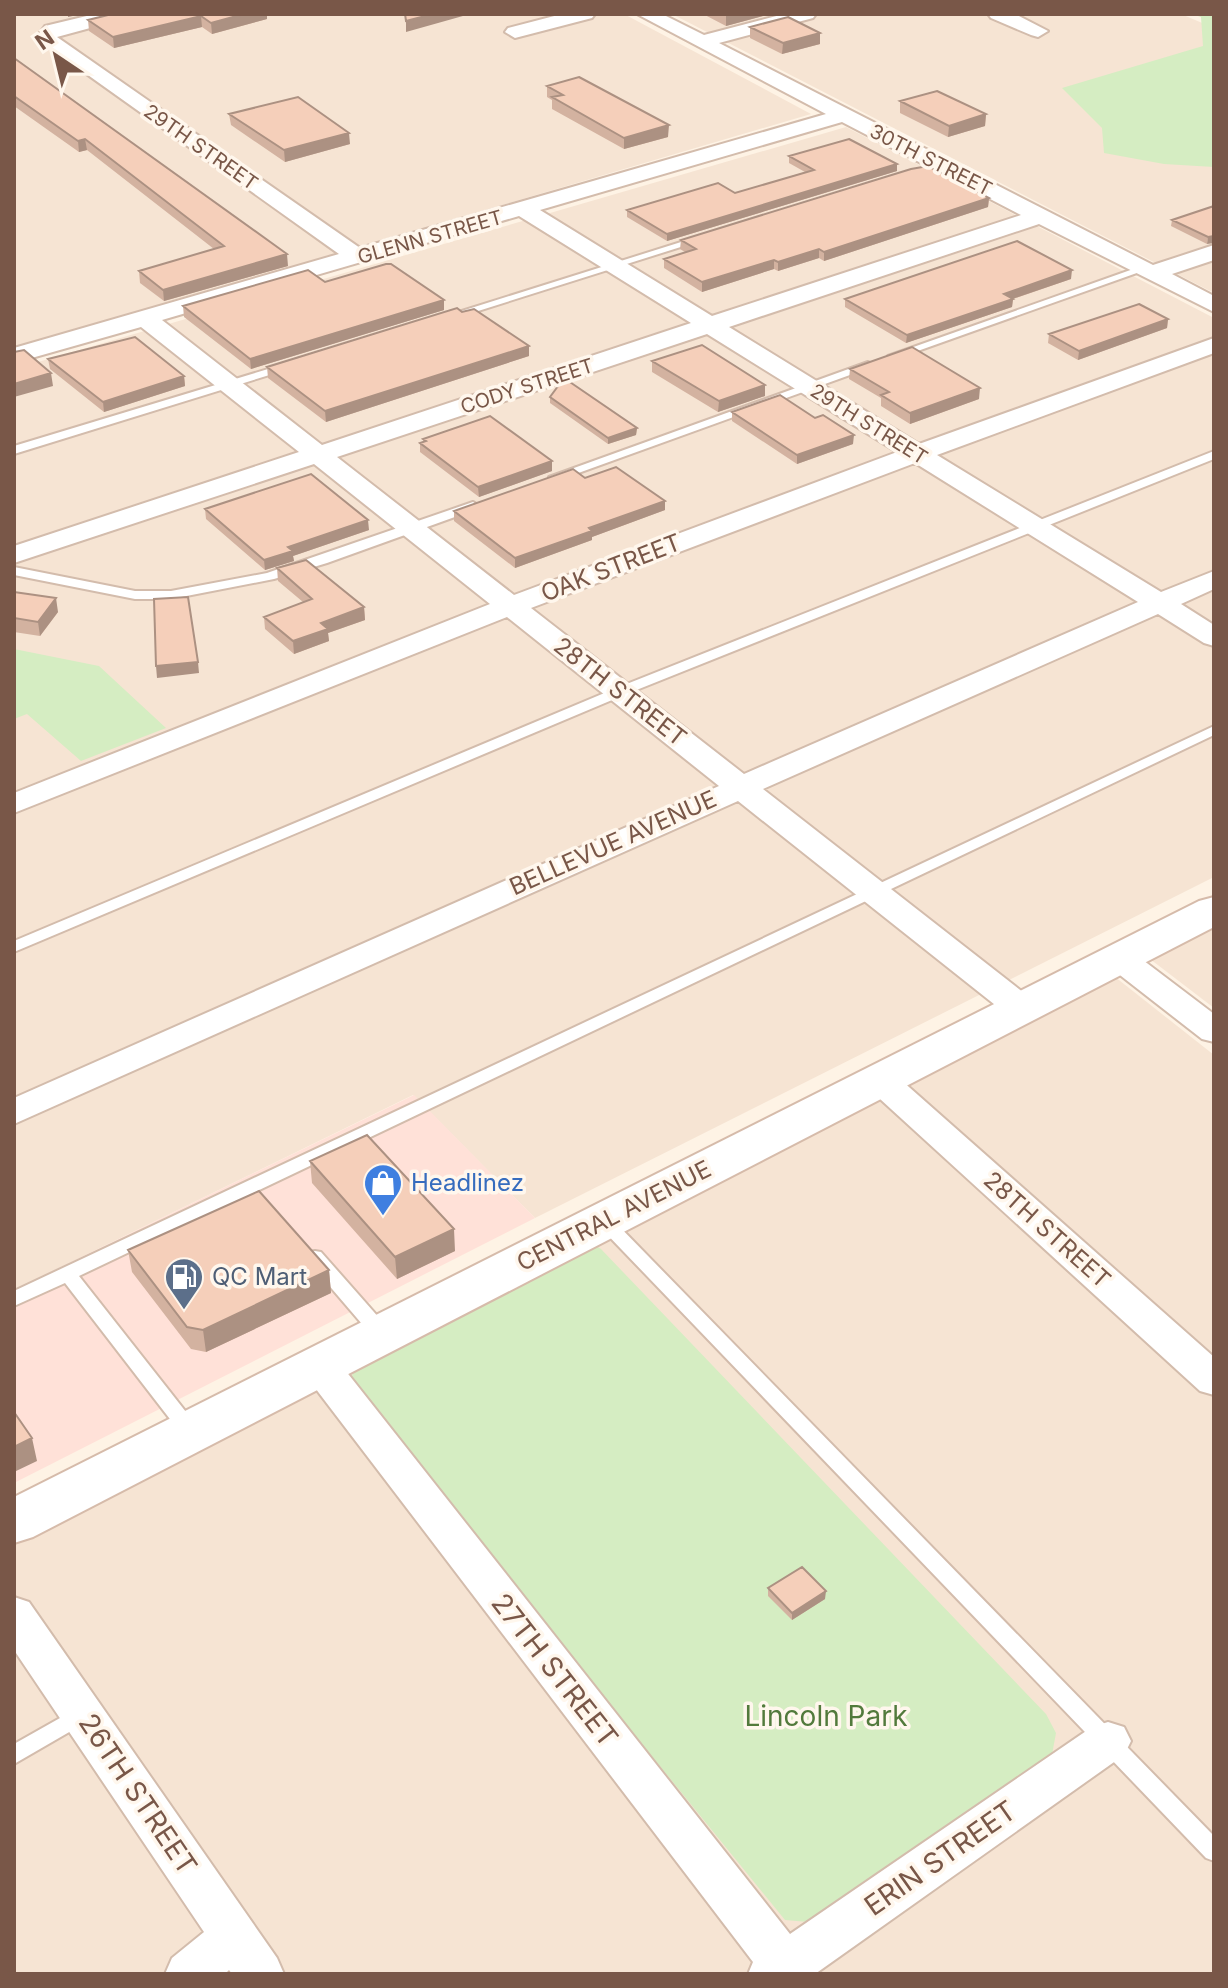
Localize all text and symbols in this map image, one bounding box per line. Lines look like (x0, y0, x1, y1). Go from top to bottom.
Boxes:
north arrow (16, 16, 96, 96)
text: N (30, 24, 59, 55)
street label: 29TH STREET (139, 99, 263, 195)
street label: 30TH STREET (866, 119, 996, 201)
street label: GLENN STREET (355, 205, 505, 269)
street label: CODY STREET (457, 353, 597, 419)
street label: 29TH STREET (806, 378, 932, 470)
street label: OAK STREET (537, 528, 685, 608)
street label: 28TH STREET (548, 631, 692, 752)
street label: BELLEVUE AVENUE (505, 784, 721, 901)
street label: CENTRAL AVENUE (512, 1154, 716, 1277)
shop icon: Headlinez (362, 1162, 404, 1217)
street label: 28TH STREET (978, 1165, 1117, 1294)
place label: Headlinez (411, 1168, 524, 1197)
fuel station icon: QC Mart (163, 1256, 205, 1311)
place label: QC Mart (212, 1262, 307, 1291)
street label: 27TH STREET (485, 1586, 625, 1754)
park label: Lincoln Park (744, 1699, 908, 1733)
street label: 26TH STREET (72, 1707, 204, 1881)
street label: ERIN STREET (858, 1793, 1022, 1923)

